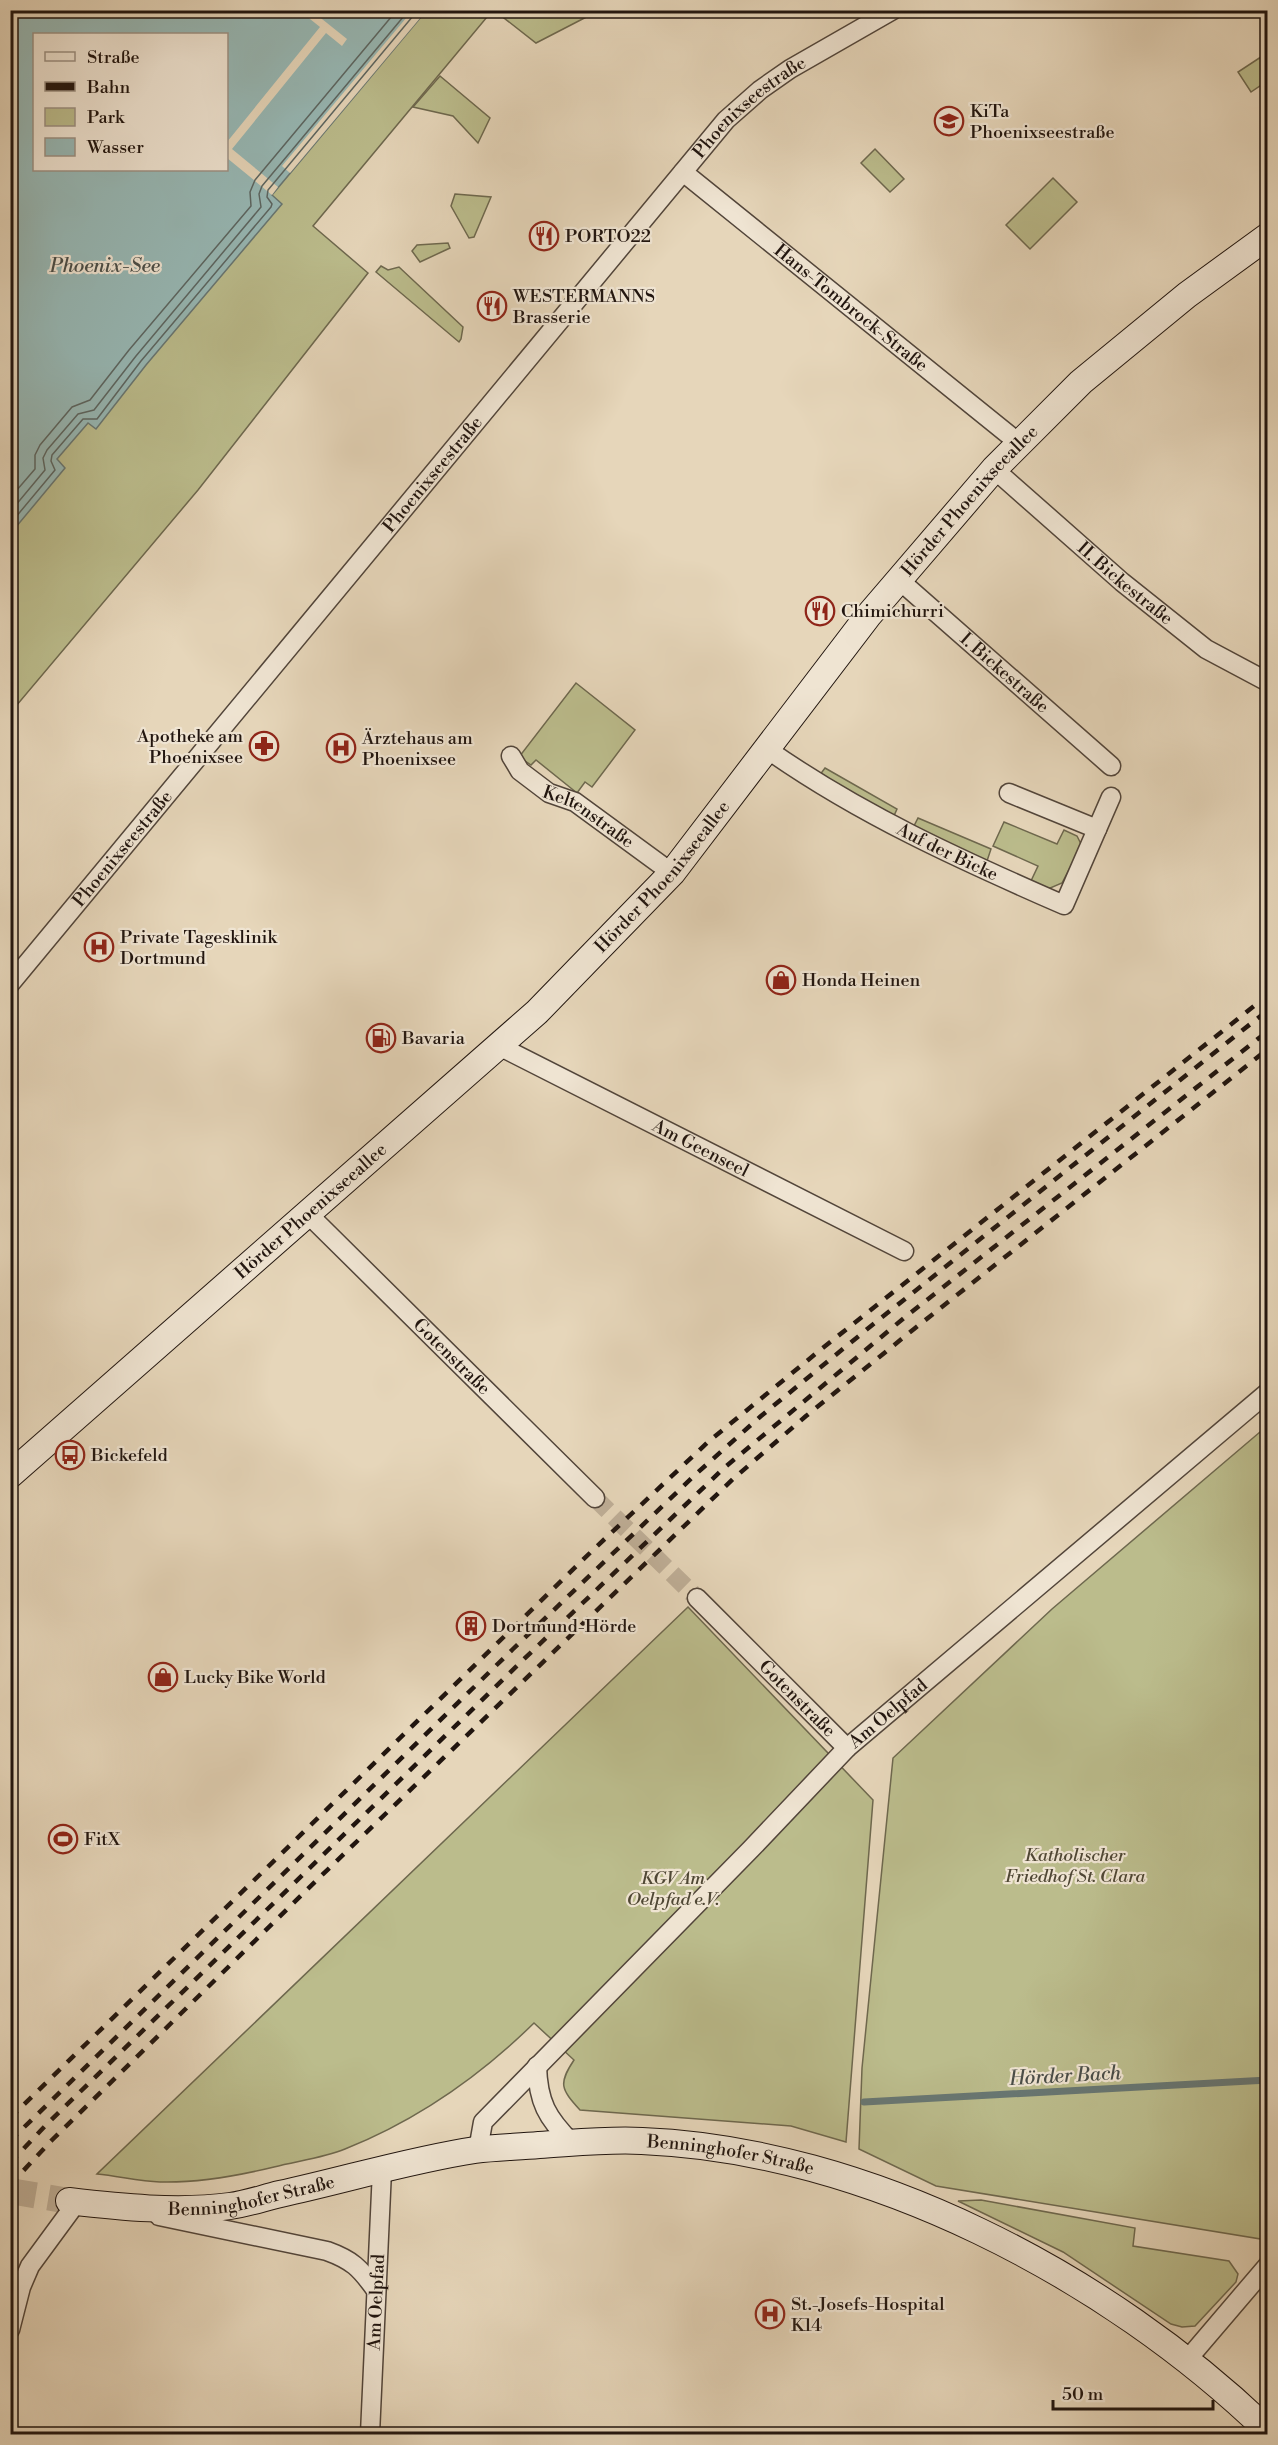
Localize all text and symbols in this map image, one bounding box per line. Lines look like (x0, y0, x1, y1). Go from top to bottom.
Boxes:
legend (33, 33, 228, 171)
text: Straße (87, 46, 140, 69)
street label: Phoenixseestraße (688, 51, 810, 163)
text: Bahn (86, 76, 130, 99)
place label: KiTa Phoenixseestraße (970, 100, 1115, 144)
school or university icon: KiTa Phoenixseestraße (933, 105, 965, 137)
text: Park (87, 106, 126, 129)
text: Wasser (86, 136, 144, 159)
restaurant icon: PORTO22 (528, 220, 560, 252)
place label: PORTO22 (565, 225, 651, 248)
street label: Hans-Tombrock-Straße (769, 239, 932, 377)
water label: Phoenix-See (49, 254, 161, 279)
place label: WESTERMANNS Brasserie (512, 285, 655, 329)
restaurant icon: WESTERMANNS Brasserie (476, 290, 508, 322)
street label: Phoenixseestraße (378, 412, 488, 538)
street label: Hörder Phoenixseeallee (896, 421, 1043, 581)
street label: II. Bickestraße (1072, 537, 1178, 630)
restaurant icon: Chimichurri (804, 595, 836, 627)
place label: Chimichurri (841, 600, 944, 623)
street label: I. Bickestraße (955, 628, 1054, 718)
place label: Apotheke am Phoenixsee (136, 725, 243, 769)
place label: Ärztehaus am Phoenixsee (361, 727, 473, 771)
pharmacy icon: Apotheke am Phoenixsee (248, 730, 280, 762)
hospital icon: Ärztehaus am Phoenixsee (325, 732, 357, 764)
street label: Keltenstraße (540, 781, 638, 853)
street label: Phoenixseestraße (68, 786, 178, 912)
street label: Hörder Phoenixseeallee (590, 796, 735, 958)
street label: Auf der Bicke (892, 818, 1002, 886)
place label: Private Tagesklinik Dortmund (120, 926, 279, 970)
hospital icon: Private Tagesklinik Dortmund (83, 931, 115, 963)
shop icon: Honda Heinen (765, 964, 797, 996)
place label: Honda Heinen (802, 969, 921, 992)
fuel station icon: Bavaria (365, 1022, 397, 1054)
place label: Bavaria (401, 1027, 466, 1050)
street label: Am Geenseel (647, 1114, 753, 1183)
street label: Hörder Phoenixseeallee (230, 1138, 392, 1284)
street label: Gotenstraße (408, 1313, 495, 1400)
bus stop icon: Bickefeld (54, 1439, 86, 1471)
place label: Bickefeld (90, 1444, 169, 1467)
building icon: Dortmund-Hörde (455, 1610, 487, 1642)
place label: Dortmund-Hörde (492, 1615, 636, 1638)
street label: Gotenstraße (754, 1655, 840, 1742)
shop icon: Lucky Bike World (147, 1661, 179, 1693)
place label: Lucky Bike World (184, 1666, 327, 1689)
street label: Am Oelpfad (843, 1673, 933, 1754)
sports icon: FitX (47, 1823, 79, 1855)
place label: FitX (84, 1828, 121, 1851)
park label: Katholischer Friedhof St. Clara (1005, 1844, 1146, 1888)
park label: KGV Am Oelpfad e.V. (627, 1867, 720, 1911)
water label: Hörder Bach (1007, 2061, 1123, 2092)
street label: Benninghofer Straße (645, 2130, 817, 2180)
street label: Benninghofer Straße (167, 2171, 337, 2221)
street label: Am Oelpfad (363, 2253, 390, 2352)
place label: St.-Josefs-Hospital K14 (791, 2293, 945, 2337)
hospital icon: St.-Josefs-Hospital K14 (754, 2298, 786, 2330)
scale bar (1053, 2373, 1214, 2411)
text: 50 m (1062, 2383, 1104, 2406)

